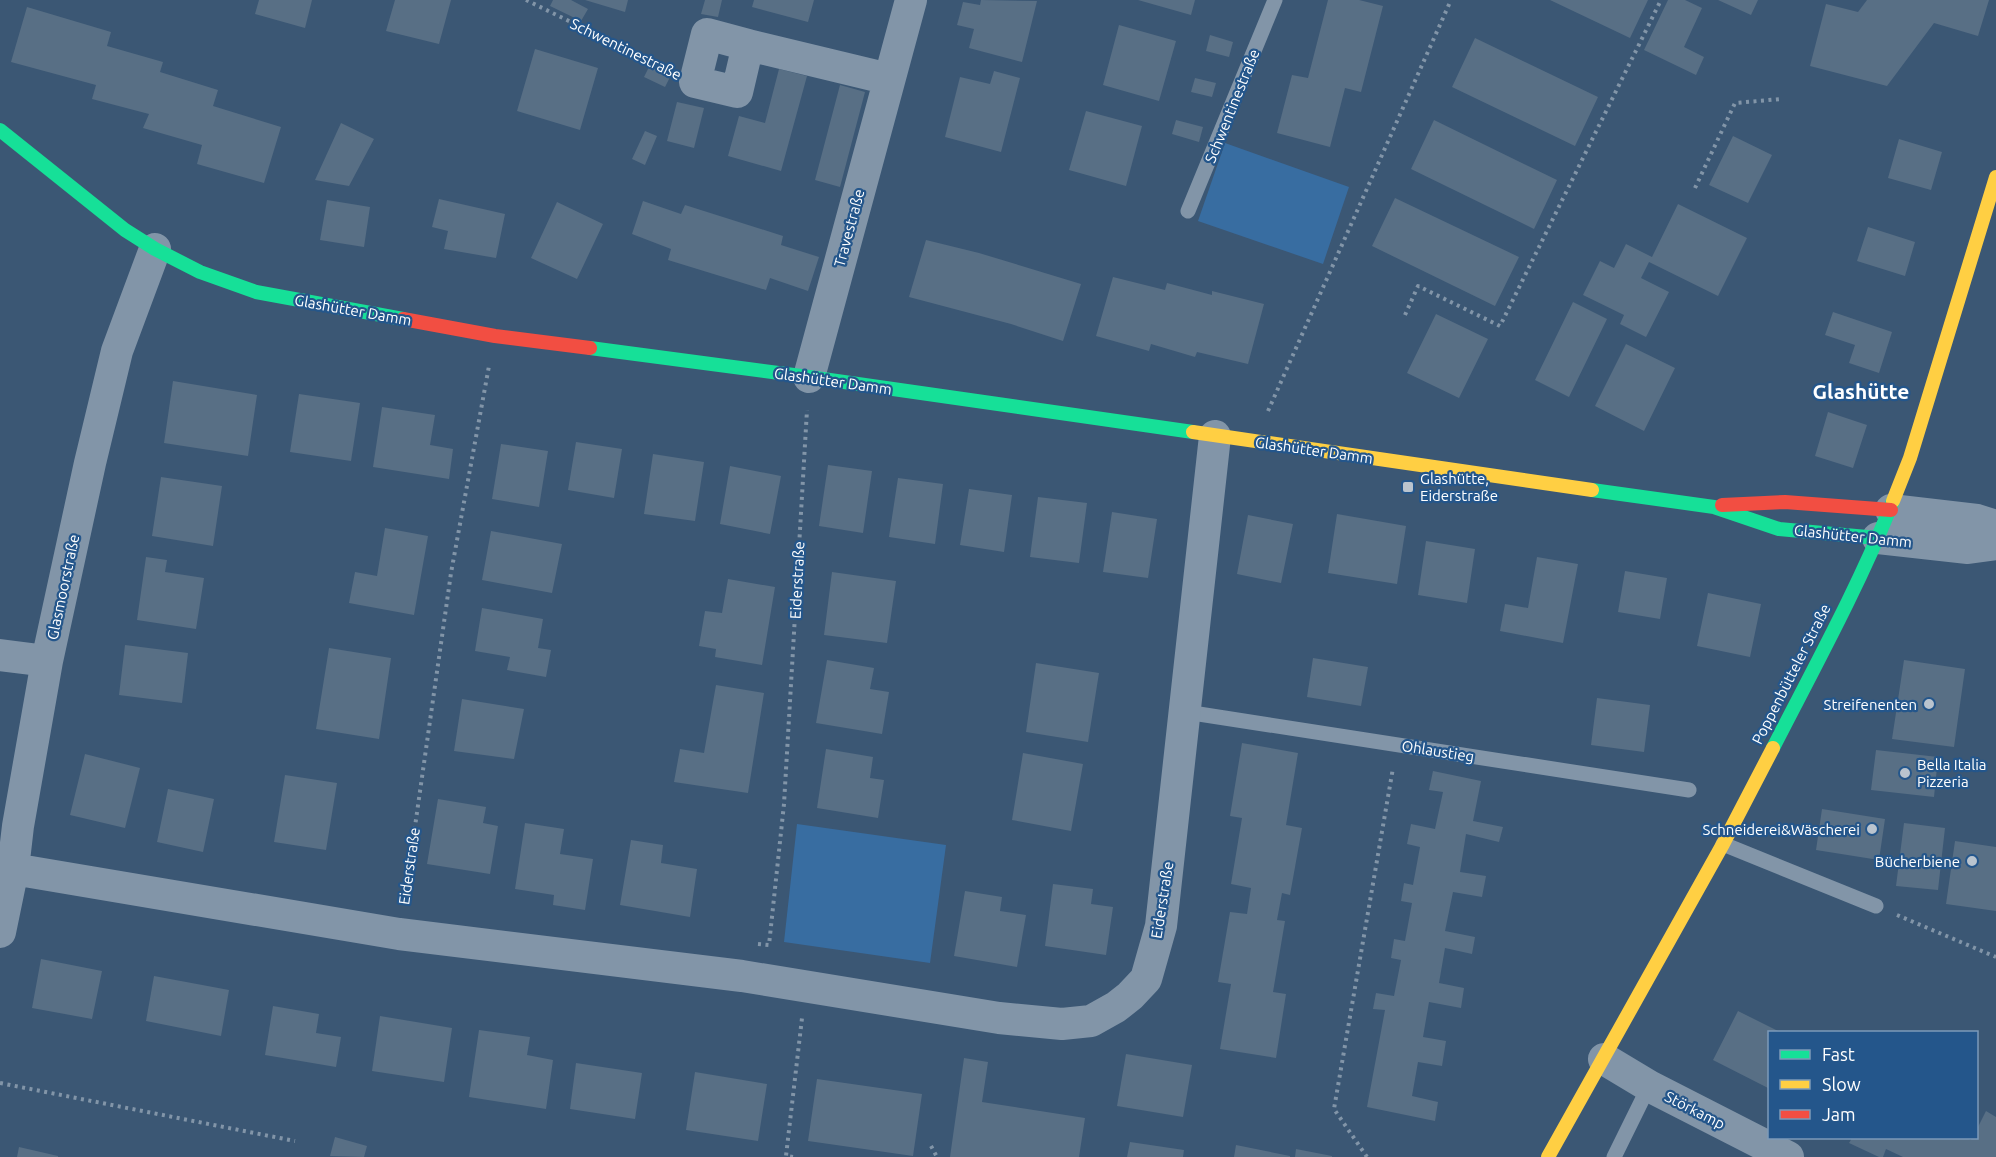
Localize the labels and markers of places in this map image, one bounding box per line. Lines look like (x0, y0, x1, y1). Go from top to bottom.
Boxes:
place label: Glashütte, Eiderstraße (1420, 470, 1498, 504)
marker: Glashütte, Eiderstraße (1401, 480, 1415, 494)
place label: Streifenenten (1824, 696, 1917, 713)
marker: Streifenenten (1922, 697, 1936, 711)
place label: Bella Italia Pizzeria (1917, 756, 1987, 790)
marker: Bella Italia Pizzeria (1898, 766, 1912, 780)
place label: Schneiderei&Wäscherei (1702, 821, 1860, 838)
marker: Schneiderei&Wäscherei (1865, 822, 1879, 836)
place label: Bücherbiene (1875, 853, 1960, 870)
marker: Bücherbiene (1965, 854, 1979, 868)

